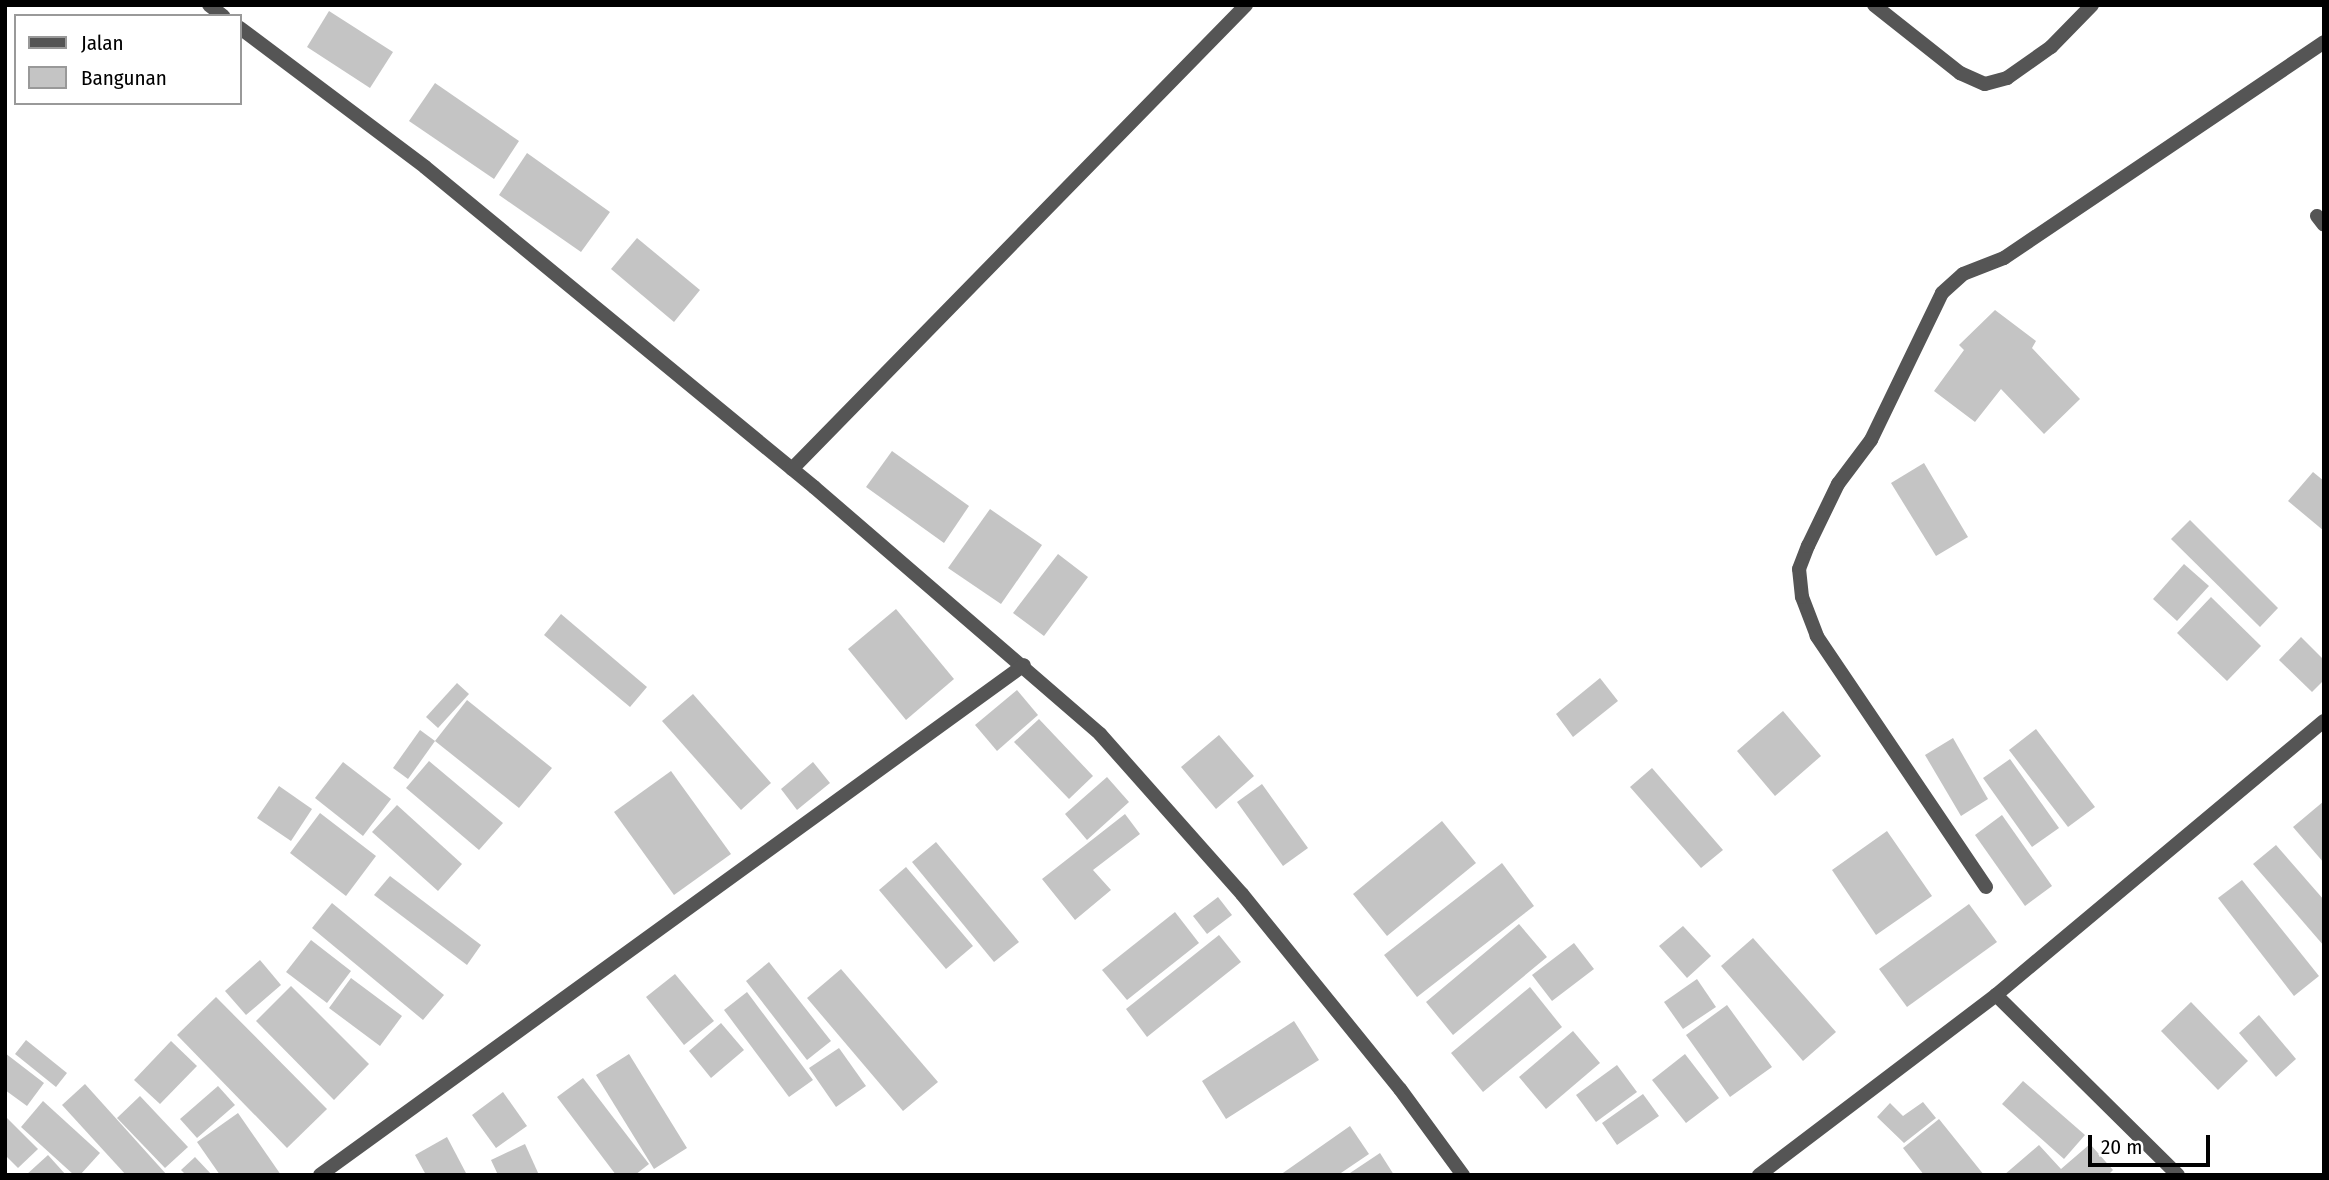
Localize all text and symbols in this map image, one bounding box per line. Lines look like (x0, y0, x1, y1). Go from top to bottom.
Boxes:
legend (14, 14, 242, 105)
text: Jalan (81, 30, 124, 56)
text: Bangunan (81, 65, 167, 91)
scale bar (2091, 1120, 2214, 1164)
text: 20 m (2101, 1134, 2142, 1160)

